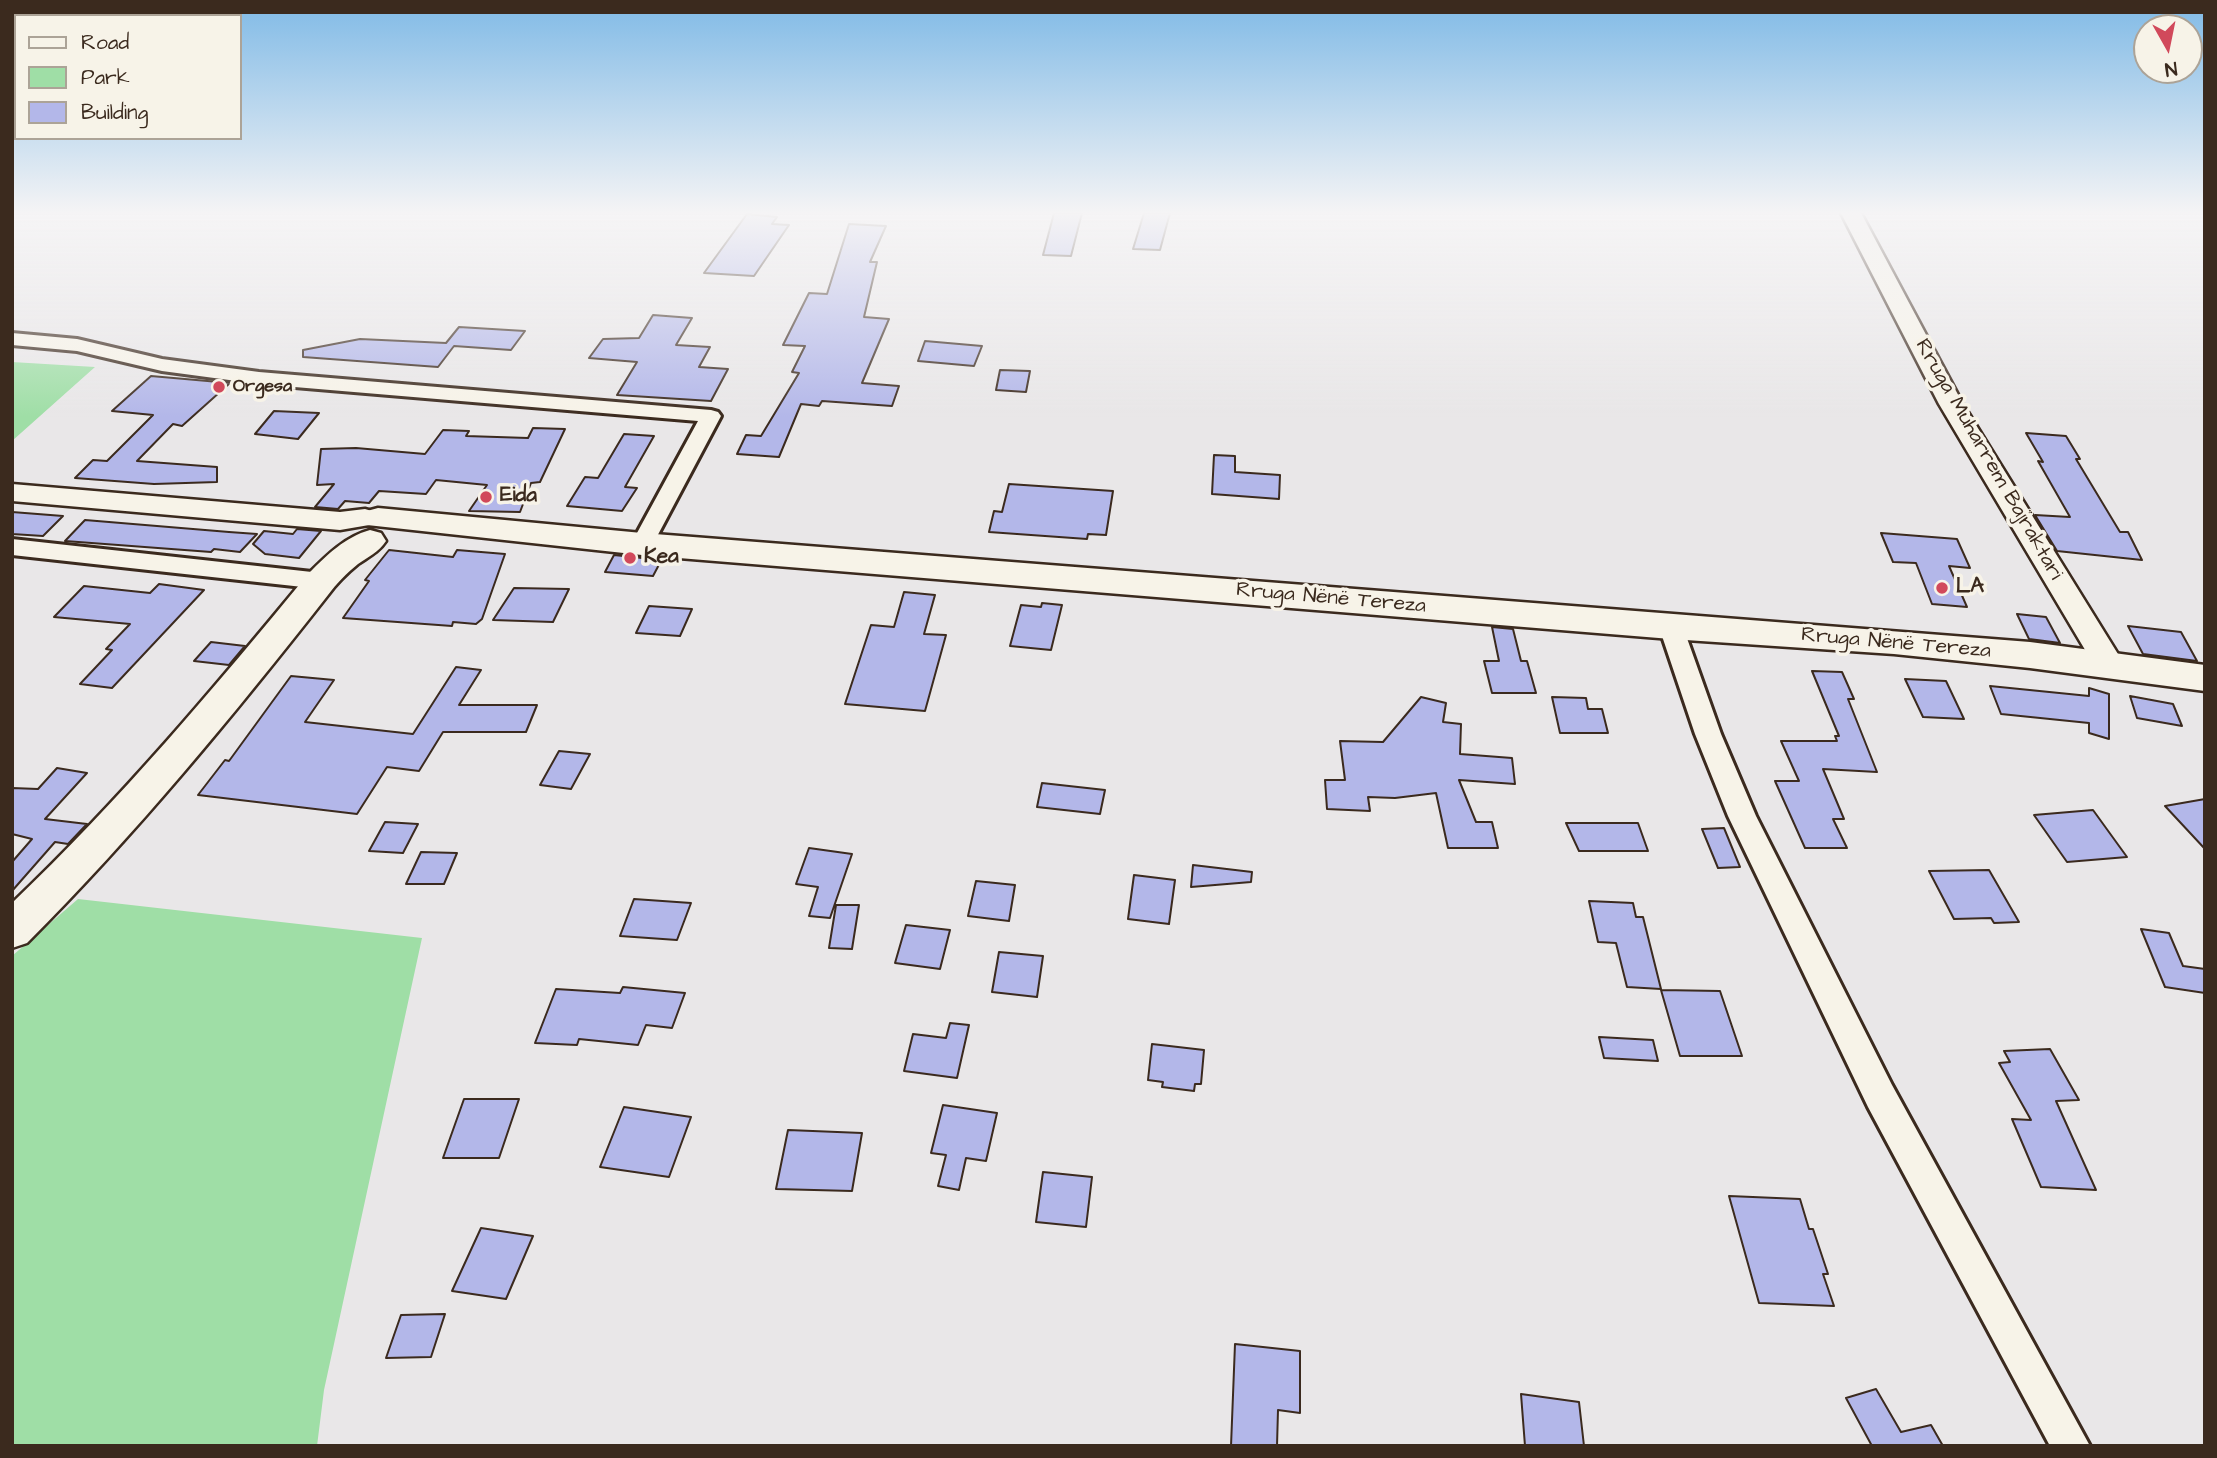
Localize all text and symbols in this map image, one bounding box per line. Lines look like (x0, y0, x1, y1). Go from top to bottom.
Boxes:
legend (14, 14, 242, 140)
north arrow (2133, 14, 2203, 84)
text: Road (81, 28, 129, 57)
text: N (2163, 54, 2179, 83)
text: Park (81, 63, 130, 92)
text: Building (81, 98, 148, 127)
street label: Rruga Muharrem Bajraktari (1909, 335, 2067, 585)
place label: Orgesa (233, 376, 292, 398)
marker: Orgesa (211, 379, 227, 395)
place label: Eida (500, 484, 537, 510)
marker: Eida (478, 489, 494, 505)
place label: Kea (644, 545, 679, 571)
marker: Kea (622, 550, 638, 566)
place label: LA (1956, 575, 1984, 601)
street label: Rruga Nënë Tereza (1235, 578, 1427, 620)
marker: LA (1934, 580, 1950, 596)
street label: Rruga Nënë Tereza (1800, 623, 1992, 665)

